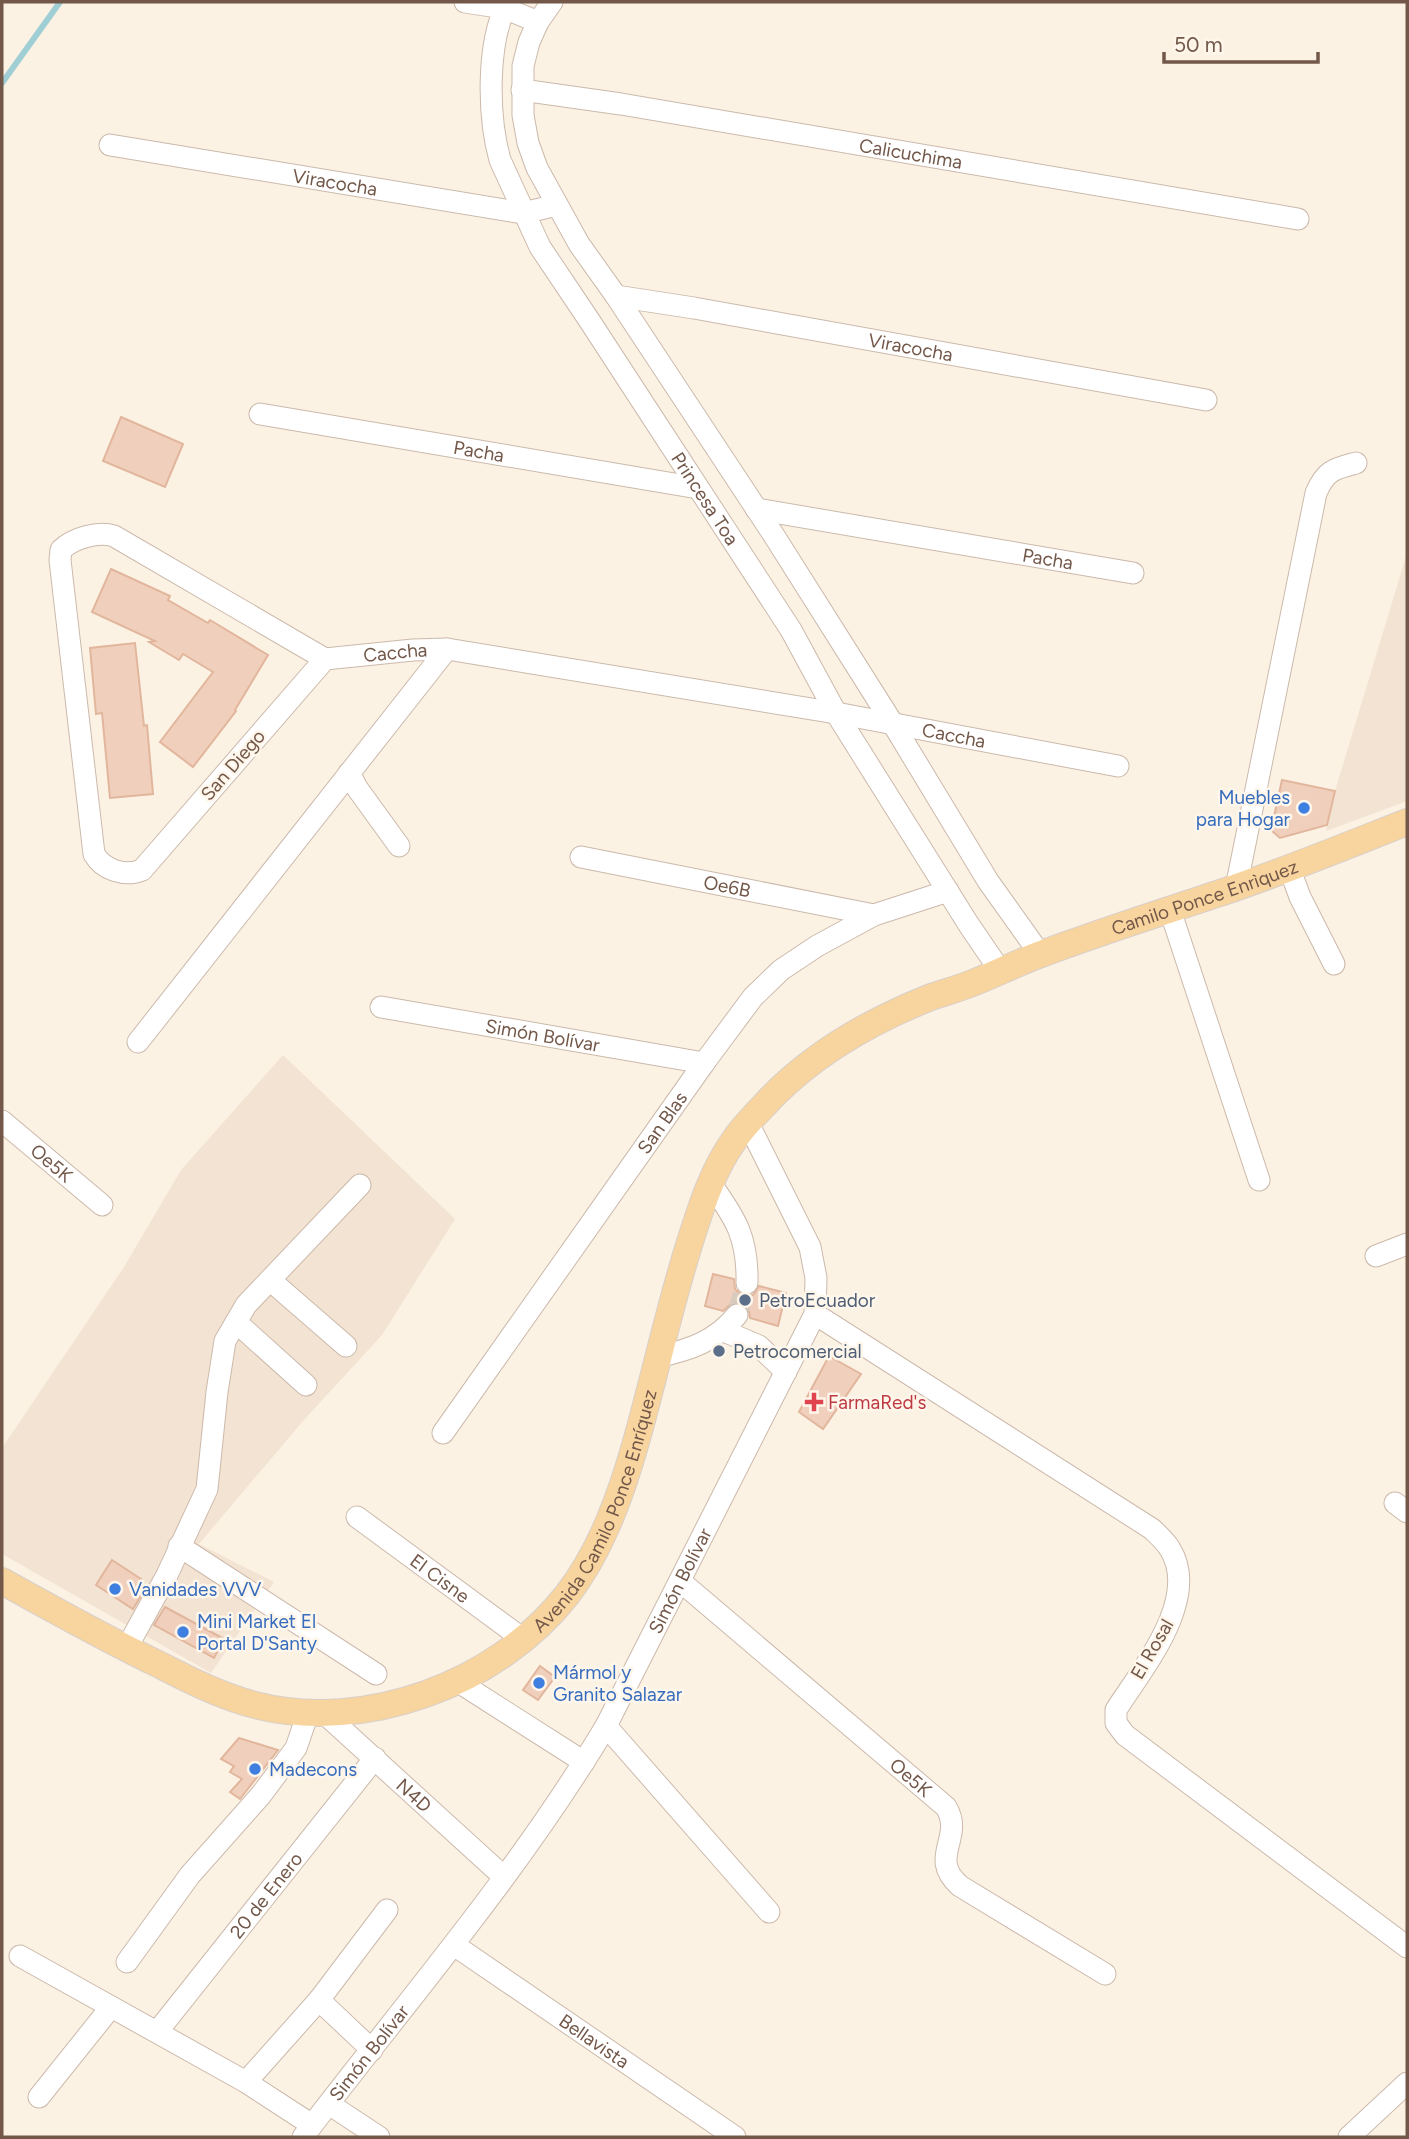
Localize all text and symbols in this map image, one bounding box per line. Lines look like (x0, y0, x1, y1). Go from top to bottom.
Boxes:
scale bar (1164, 21, 1318, 65)
text: 50 m (1174, 32, 1223, 57)
street label: Calicuchima (858, 133, 964, 173)
street label: Viracocha (291, 164, 379, 200)
street label: Viracocha (866, 328, 955, 366)
street label: Pacha (452, 435, 506, 467)
street label: Princesa Toa (667, 448, 744, 549)
street label: Pacha (1021, 543, 1075, 574)
street label: Caccha (362, 638, 428, 667)
street label: Caccha (920, 718, 988, 752)
street label: San Diego (196, 725, 270, 805)
place label: Muebles para Hogar (1196, 786, 1291, 831)
marker: Muebles para Hogar (1296, 800, 1312, 816)
street label: Camilo Ponce Enrìquez (1108, 854, 1301, 940)
street label: Oe6B (702, 870, 753, 902)
street label: Simón Bolívar (484, 1014, 602, 1056)
street label: San Blas (632, 1087, 692, 1158)
street label: Oe5K (26, 1139, 78, 1187)
place label: PetroEcuador (759, 1289, 876, 1312)
marker: PetroEcuador (737, 1292, 753, 1308)
place label: Petrocomercial (733, 1340, 862, 1363)
marker: Petrocomercial (711, 1343, 727, 1359)
street label: Avenida Camilo Ponce Enríquez (528, 1387, 661, 1637)
place label: FarmaRed's (828, 1391, 926, 1414)
marker: FarmaRed's (806, 1394, 822, 1410)
street label: Simón Bolívar (643, 1523, 716, 1637)
street label: El Cisne (406, 1549, 474, 1607)
place label: Vanidades VVV (129, 1578, 262, 1601)
marker: Vanidades VVV (107, 1581, 123, 1597)
place label: Mini Market El Portal D'Santy (197, 1610, 317, 1655)
street label: El Rosal (1126, 1615, 1178, 1683)
marker: Mini Market El Portal D'Santy (175, 1624, 191, 1640)
place label: Mármol y Granito Salazar (553, 1661, 683, 1706)
marker: Mármol y Granito Salazar (531, 1675, 547, 1691)
street label: Oe5K (885, 1753, 937, 1802)
place label: Madecons (269, 1758, 357, 1781)
marker: Madecons (247, 1761, 263, 1777)
street label: N4D (392, 1773, 437, 1817)
street label: 20 de Enero (225, 1847, 307, 1943)
street label: Simón Bolívar (324, 2000, 414, 2105)
street label: Bellavista (555, 2009, 634, 2073)

